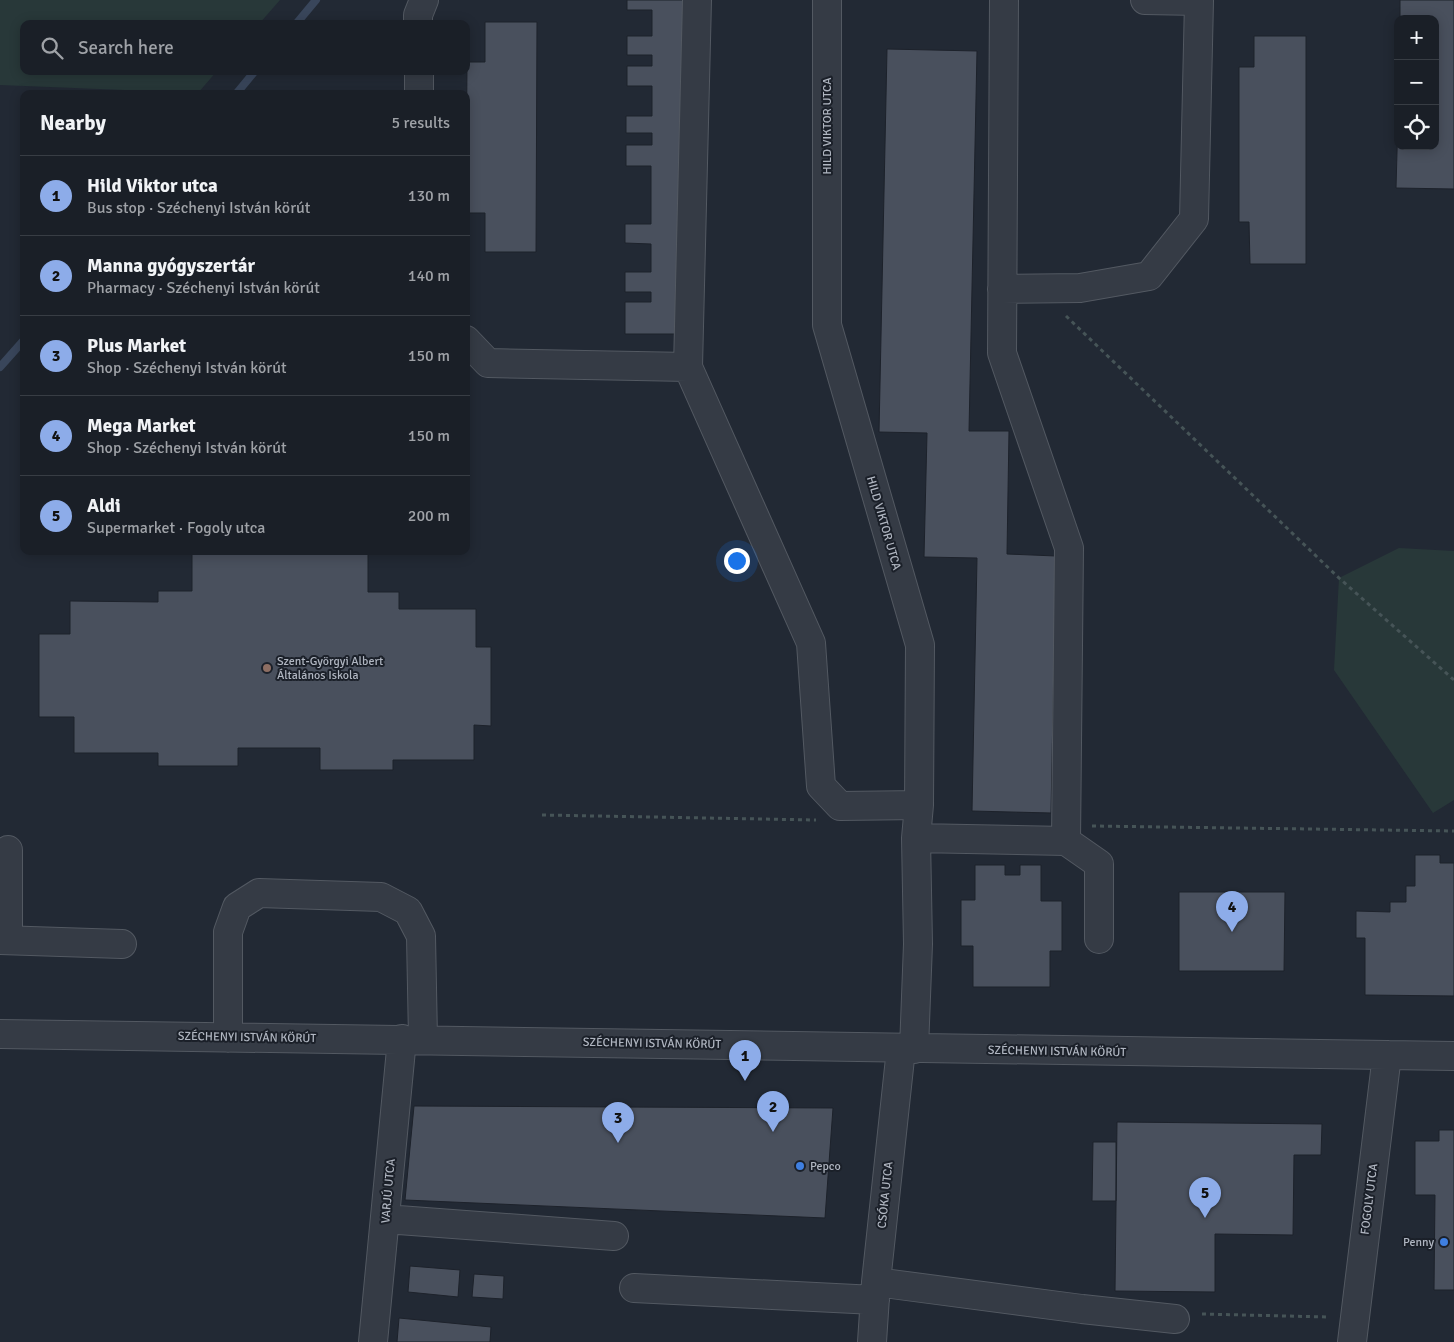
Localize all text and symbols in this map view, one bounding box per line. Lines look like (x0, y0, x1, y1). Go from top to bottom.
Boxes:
map controls (1394, 15, 1439, 150)
button: + (1394, 15, 1439, 60)
search box (20, 20, 470, 75)
icon: search (38, 34, 66, 62)
text: Search here (78, 36, 174, 60)
button: − (1394, 60, 1439, 105)
street label: HILD VIKTOR UTCA (820, 77, 835, 175)
button: locate (1394, 105, 1439, 150)
text: Nearby (40, 110, 106, 136)
text: 5 results (391, 113, 450, 133)
text: Hild Viktor utca (87, 174, 218, 198)
text: 1 (52, 186, 60, 206)
text: 130 m (408, 186, 450, 206)
text: Bus stop · Széchenyi István körút (87, 198, 310, 218)
text: Manna gyógyszertár (87, 254, 255, 278)
text: 2 (52, 266, 60, 286)
text: 140 m (408, 266, 450, 286)
text: Pharmacy · Széchenyi István körút (87, 278, 320, 298)
text: Plus Market (87, 334, 186, 358)
text: 3 (52, 346, 60, 366)
text: 150 m (408, 346, 450, 366)
text: Shop · Széchenyi István körút (87, 358, 287, 378)
text: Mega Market (87, 414, 196, 438)
text: 4 (52, 426, 60, 446)
text: 150 m (408, 426, 450, 446)
text: Shop · Széchenyi István körút (87, 438, 287, 458)
street label: HILD VIKTOR UTCA (863, 474, 904, 573)
text: Aldi (87, 494, 121, 518)
text: 5 (52, 506, 60, 526)
text: 200 m (408, 506, 450, 526)
text: Supermarket · Fogoly utca (87, 518, 265, 538)
your location (724, 548, 750, 574)
place label: Szent-Györgyi Albert Általános Iskola (277, 654, 383, 683)
marker: Szent-Györgyi Albert Általános Iskola (261, 662, 273, 674)
pin: 4 (1216, 891, 1248, 932)
street label: SZÉCHENYI ISTVÁN KÖRÚT (178, 1029, 316, 1046)
street label: SZÉCHENYI ISTVÁN KÖRÚT (583, 1035, 721, 1052)
pin: 1 (729, 1040, 761, 1081)
street label: SZÉCHENYI ISTVÁN KÖRÚT (988, 1043, 1126, 1060)
pin: 2 (757, 1091, 789, 1132)
pin: 3 (602, 1102, 634, 1143)
street label: VARJÚ UTCA (378, 1157, 399, 1224)
place label: Pepco (810, 1159, 841, 1174)
marker: Pepco (794, 1160, 806, 1172)
street label: CSÓKA UTCA (875, 1160, 897, 1229)
street label: FOGOLY UTCA (1358, 1162, 1381, 1236)
pin: 5 (1189, 1177, 1221, 1218)
place label: Penny (1403, 1235, 1434, 1250)
marker: Penny (1438, 1236, 1450, 1248)

